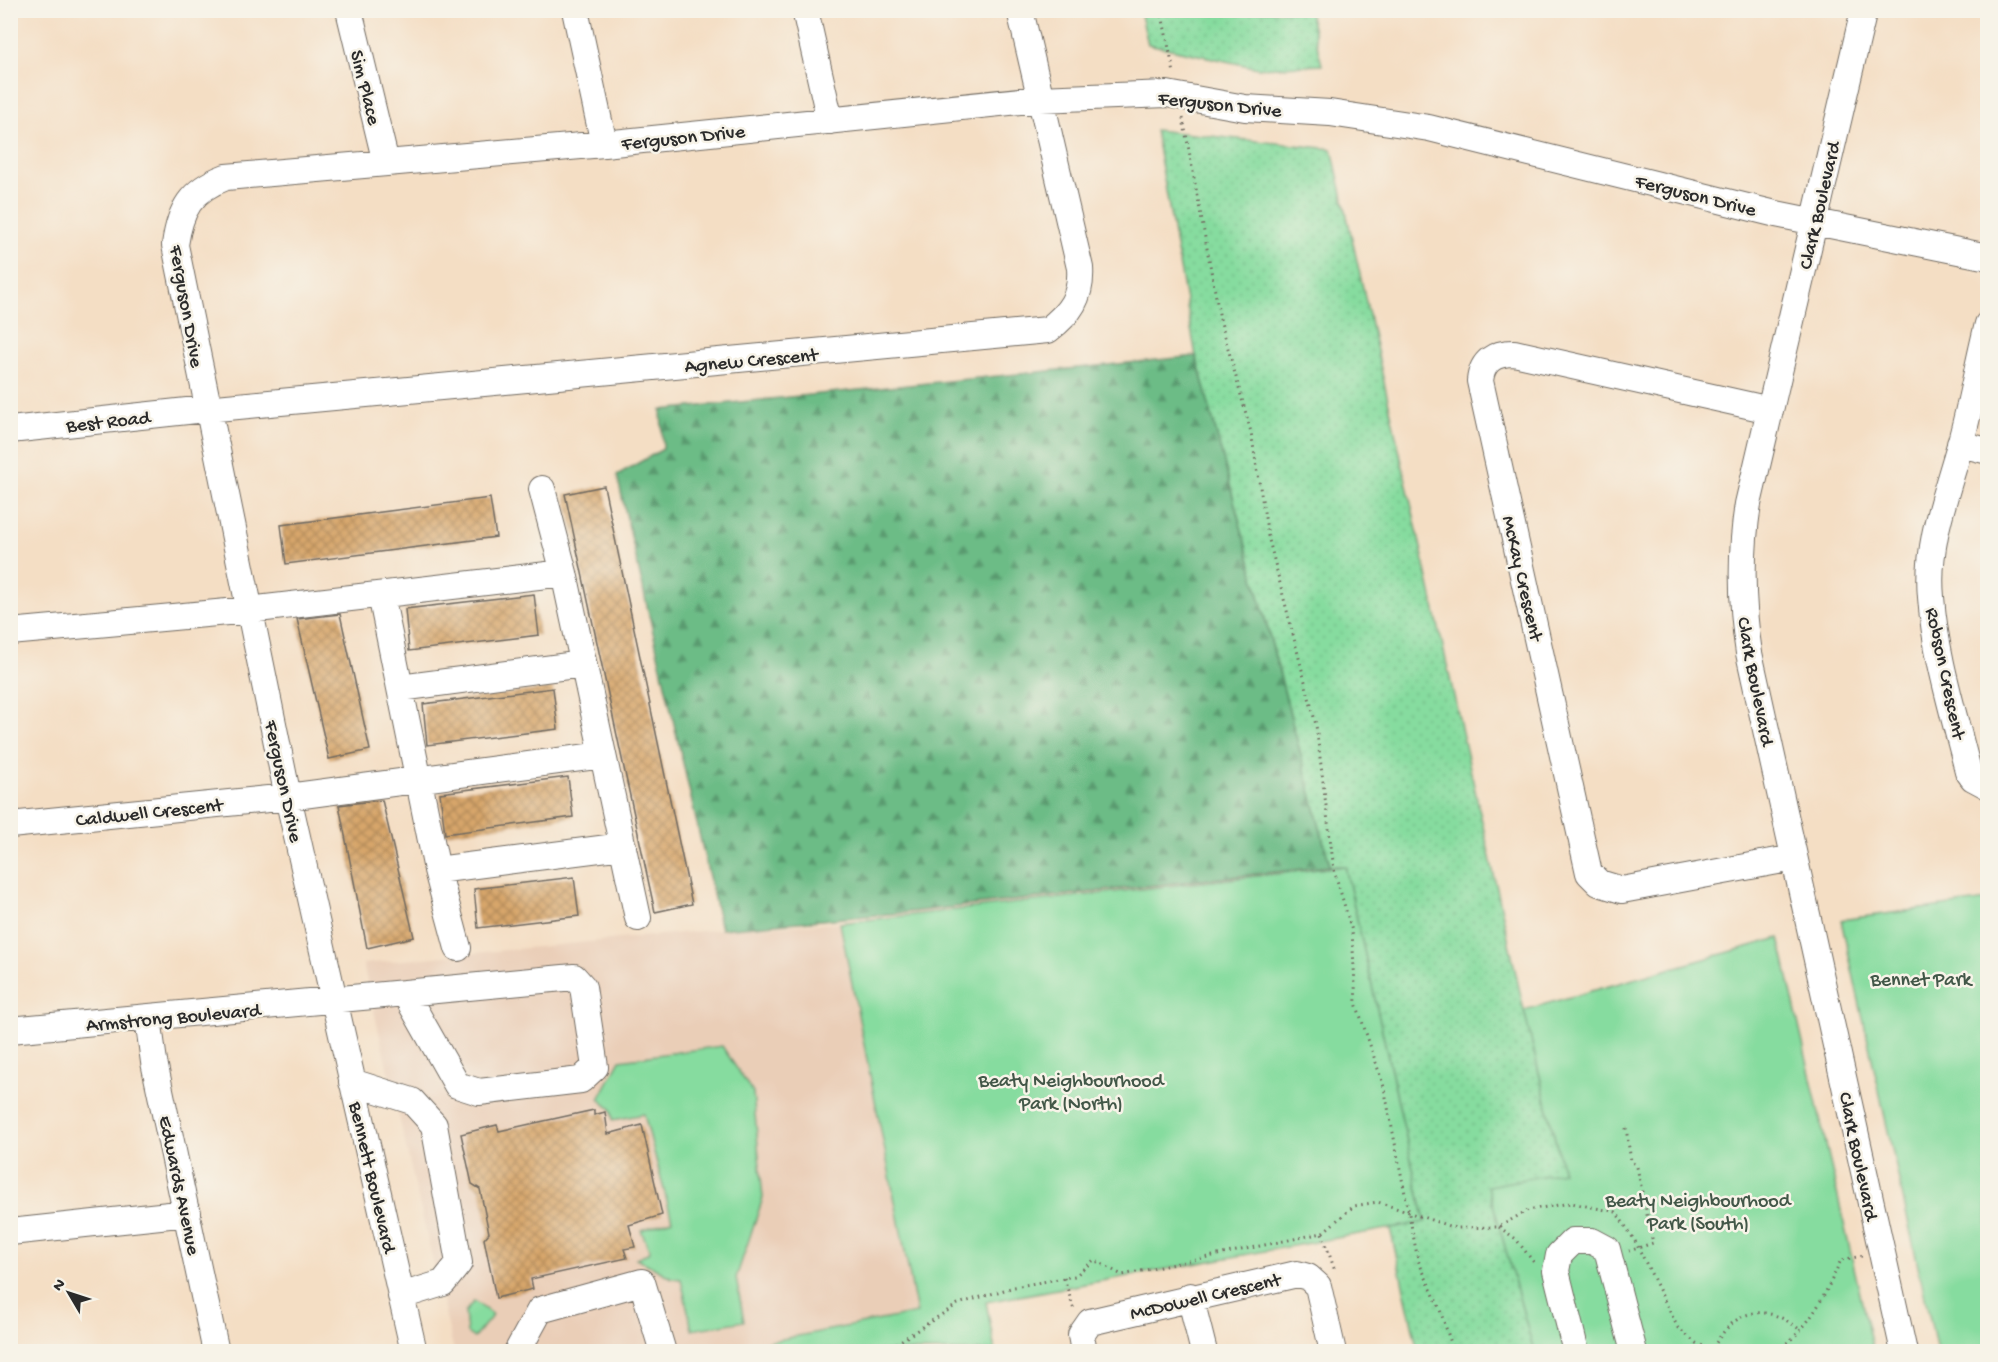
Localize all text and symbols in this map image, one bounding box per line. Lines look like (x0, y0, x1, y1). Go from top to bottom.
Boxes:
street label: Sim Place (343, 48, 384, 128)
street label: Ferguson Drive (1156, 88, 1283, 124)
street label: Ferguson Drive (620, 121, 747, 158)
street label: Clark Boulevard (1796, 137, 1848, 272)
street label: Ferguson Drive (1631, 171, 1759, 224)
street label: Ferguson Drive (162, 243, 207, 370)
street label: Agnew Crescent (684, 345, 821, 380)
street label: Best Road (64, 407, 154, 439)
street label: McKay Crescent (1495, 514, 1547, 645)
street label: Robson Crescent (1918, 606, 1969, 743)
street label: Clark Boulevard (1730, 615, 1778, 750)
street label: Ferguson Drive (257, 718, 306, 845)
street label: Caldwell Crescent (75, 795, 226, 834)
park label: Bennet Park (1870, 970, 1974, 993)
street label: Armstrong Boulevard (85, 1000, 264, 1039)
park label: Beaty Neighbourhood Park (North) (978, 1071, 1166, 1117)
street label: Clark Boulevard (1832, 1090, 1882, 1225)
street label: Bennett Boulevard (342, 1099, 400, 1258)
street label: Edwards Avenue (152, 1114, 204, 1258)
park label: Beaty Neighbourhood Park (South) (1605, 1191, 1793, 1237)
north arrow (39, 1263, 99, 1323)
street label: McDowell Crescent (1128, 1269, 1285, 1327)
text: N (49, 1275, 71, 1296)

